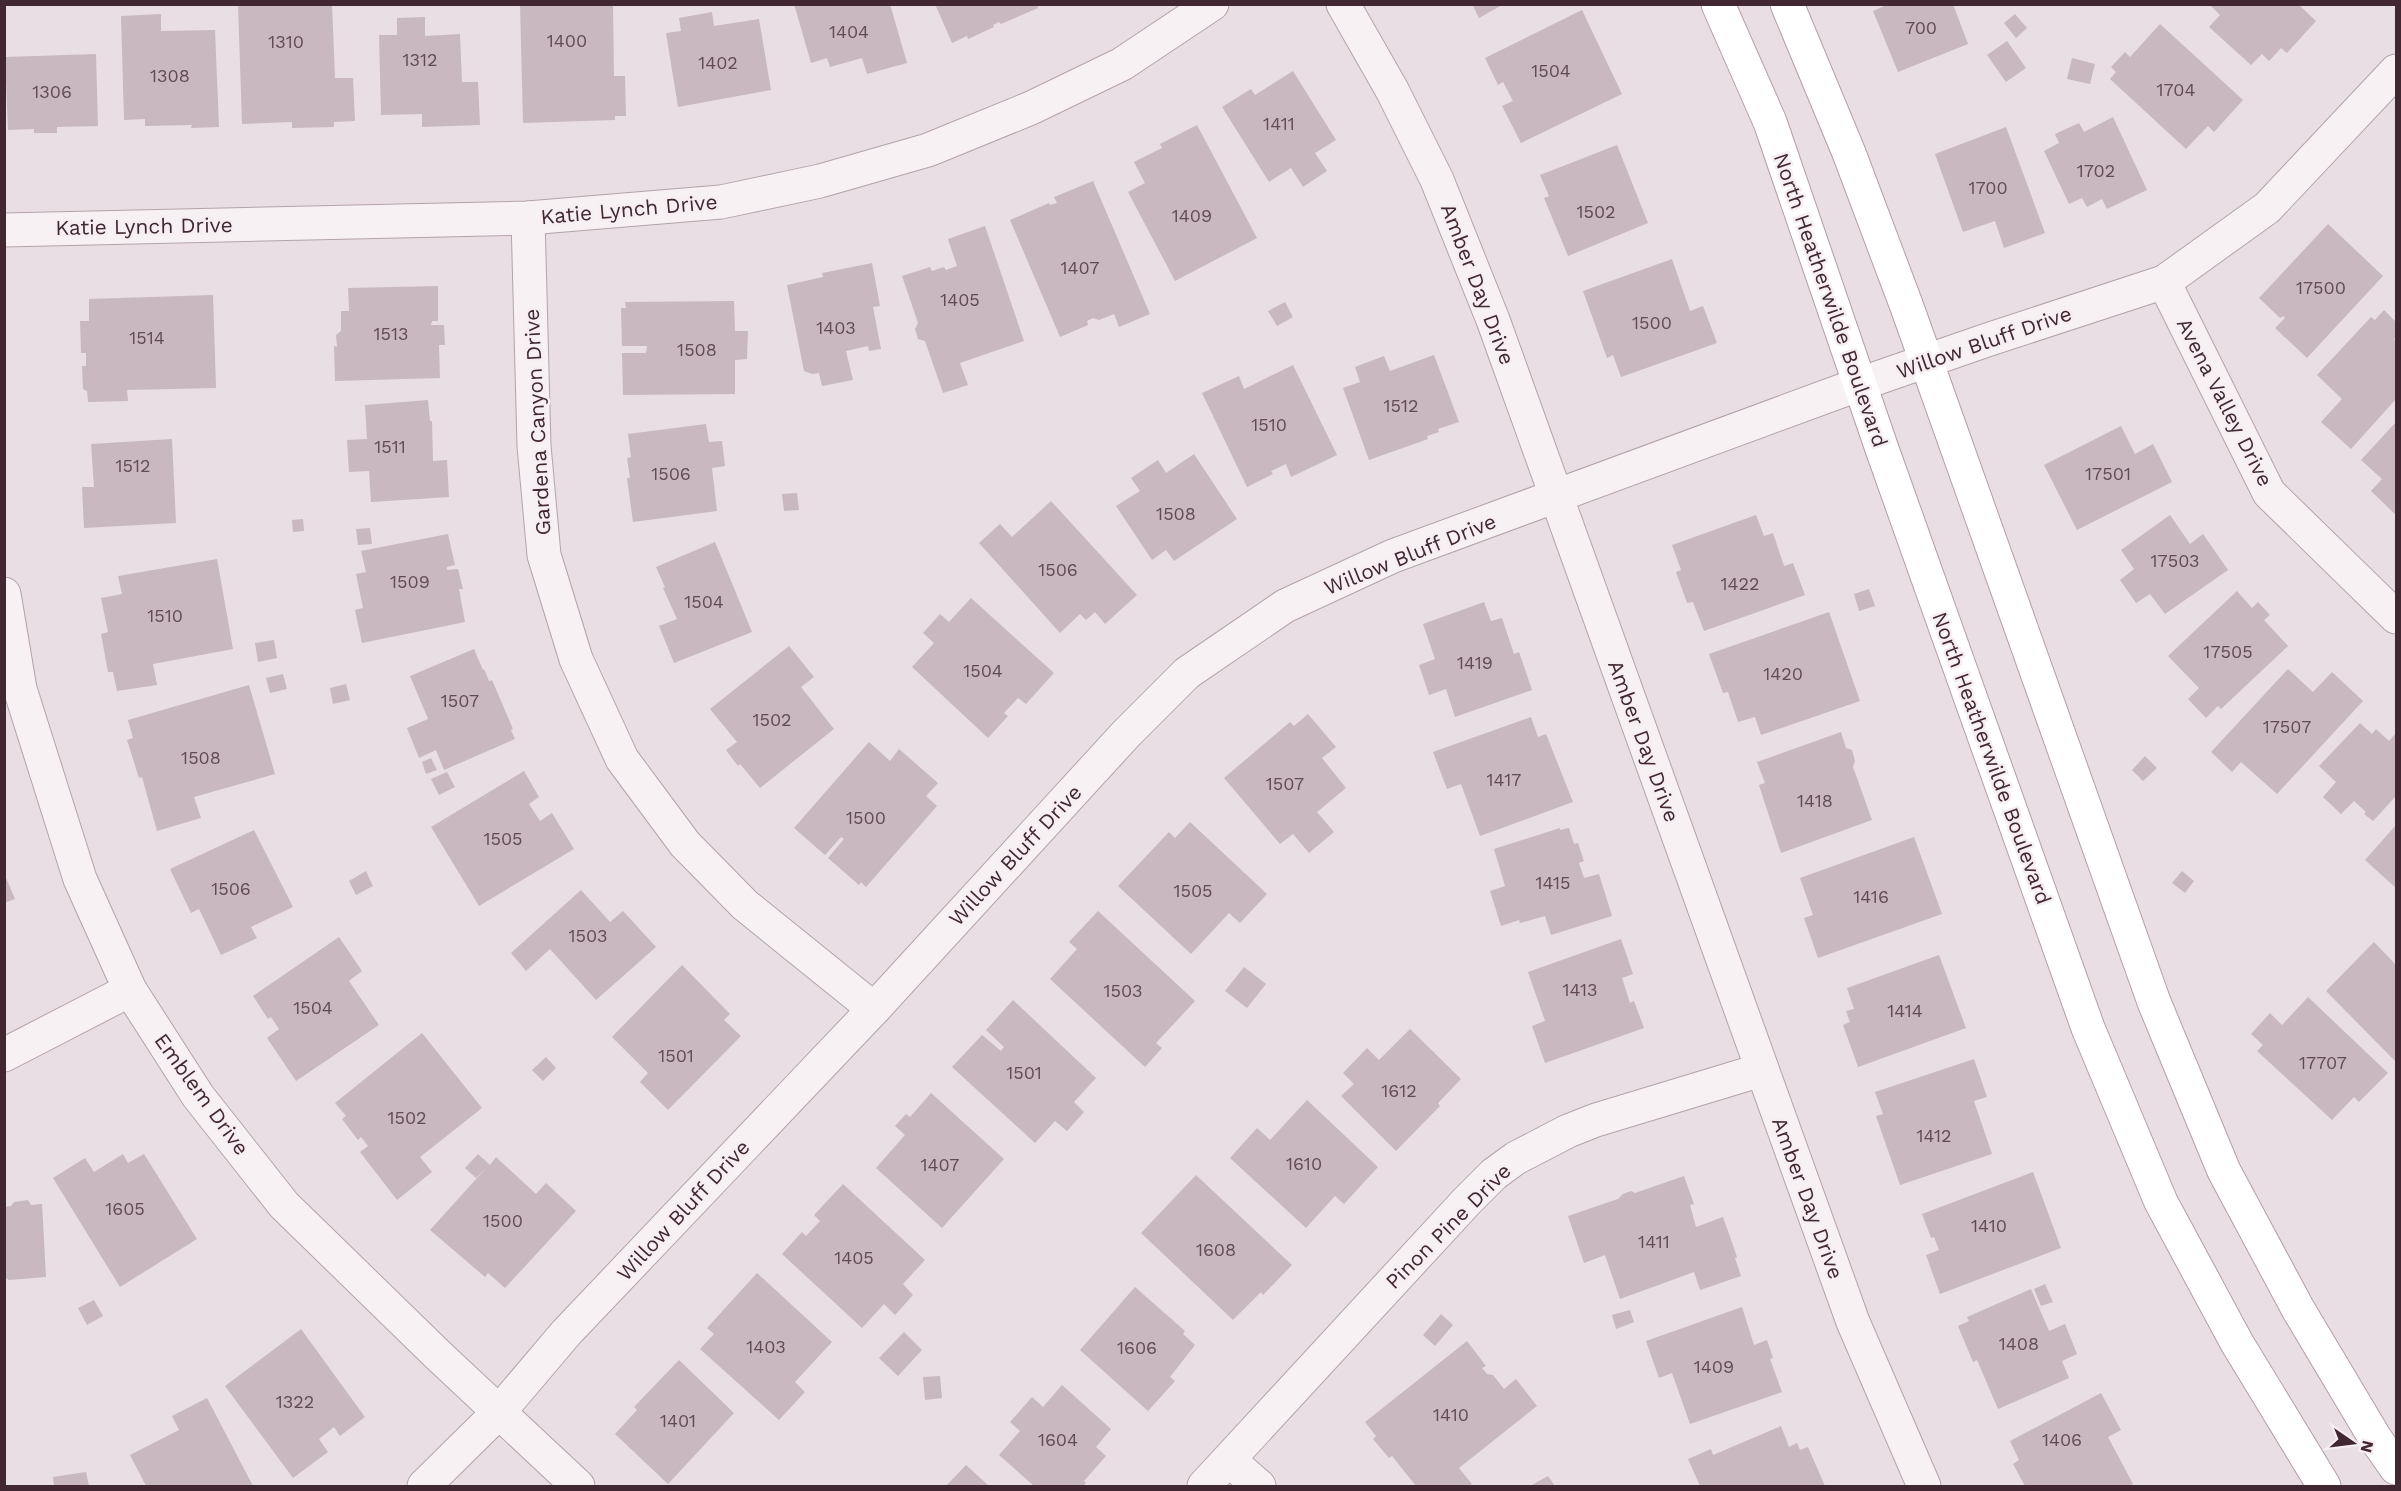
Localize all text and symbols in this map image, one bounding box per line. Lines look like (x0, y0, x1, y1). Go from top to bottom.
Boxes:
house number: 700 (1905, 17, 1937, 38)
house number: 1404 (829, 21, 869, 42)
house number: 1400 (547, 30, 587, 51)
house number: 1310 (268, 31, 304, 52)
house number: 1312 (402, 49, 438, 70)
house number: 1402 (698, 52, 738, 73)
house number: 1504 (1531, 60, 1571, 81)
house number: 1308 (150, 65, 190, 86)
house number: 1704 (2157, 79, 2195, 100)
house number: 1306 (32, 81, 72, 102)
house number: 1411 (1263, 113, 1295, 134)
street label: North Heatherwilde Boulevard (1769, 150, 1893, 450)
house number: 1702 (2077, 160, 2115, 181)
house number: 1700 (1968, 177, 2008, 198)
street label: Katie Lynch Drive (540, 189, 718, 229)
street label: Amber Day Drive (1436, 200, 1520, 368)
house number: 1502 (1576, 201, 1616, 222)
house number: 1409 (1172, 205, 1212, 226)
street label: Katie Lynch Drive (55, 212, 233, 240)
house number: 1407 (1061, 257, 1099, 278)
house number: 17500 (2296, 277, 2346, 298)
house number: 1405 (940, 289, 980, 310)
street label: Willow Bluff Drive (1893, 300, 2075, 384)
street label: Gardena Canyon Drive (519, 308, 555, 536)
house number: 1500 (1632, 312, 1672, 333)
street label: Avena Valley Drive (2172, 314, 2278, 490)
house number: 1403 (816, 317, 856, 338)
house number: 1513 (373, 323, 409, 344)
house number: 1514 (129, 327, 165, 348)
house number: 1508 (677, 339, 717, 360)
house number: 1512 (1383, 395, 1419, 416)
house number: 1510 (1251, 414, 1287, 435)
house number: 1511 (374, 436, 406, 457)
house number: 1512 (115, 455, 151, 476)
house number: 1506 (651, 463, 691, 484)
house number: 17501 (2085, 463, 2131, 484)
house number: 1508 (1156, 503, 1196, 524)
street label: Willow Bluff Drive (1320, 508, 1500, 600)
house number: 17503 (2151, 550, 2199, 571)
house number: 1506 (1038, 559, 1078, 580)
house number: 1509 (390, 571, 430, 592)
house number: 1422 (1720, 573, 1760, 594)
house number: 1504 (684, 591, 724, 612)
house number: 1510 (147, 605, 183, 626)
street label: North Heatherwilde Boulevard (1927, 608, 2057, 908)
house number: 17505 (2203, 641, 2253, 662)
house number: 1419 (1457, 652, 1493, 673)
street label: Amber Day Drive (1603, 657, 1685, 825)
house number: 1504 (963, 660, 1003, 681)
house number: 1420 (1763, 663, 1803, 684)
house number: 1507 (441, 690, 479, 711)
house number: 1502 (752, 709, 792, 730)
house number: 17507 (2263, 716, 2311, 737)
house number: 1508 (181, 747, 221, 768)
house number: 1417 (1487, 769, 1521, 790)
house number: 1507 (1266, 773, 1304, 794)
street label: Willow Bluff Drive (943, 779, 1087, 931)
house number: 1418 (1797, 790, 1833, 811)
house number: 1500 (846, 807, 886, 828)
house number: 1505 (483, 828, 523, 849)
house number: 1415 (1535, 872, 1571, 893)
house number: 1506 (211, 878, 251, 899)
house number: 1505 (1173, 880, 1213, 901)
house number: 1416 (1853, 886, 1889, 907)
house number: 1503 (569, 925, 607, 946)
house number: 1413 (1562, 979, 1598, 1000)
house number: 1503 (1104, 980, 1142, 1001)
house number: 1504 (293, 997, 333, 1018)
house number: 1414 (1887, 1000, 1923, 1021)
street label: Emblem Drive (149, 1028, 255, 1160)
house number: 1501 (658, 1045, 694, 1066)
house number: 17707 (2299, 1052, 2347, 1073)
house number: 1501 (1006, 1062, 1042, 1083)
house number: 1612 (1381, 1080, 1417, 1101)
house number: 1502 (387, 1107, 427, 1128)
street label: Amber Day Drive (1767, 1114, 1849, 1282)
house number: 1412 (1916, 1125, 1952, 1146)
street label: Willow Bluff Drive (611, 1134, 755, 1286)
house number: 1610 (1286, 1153, 1322, 1174)
house number: 1407 (921, 1154, 959, 1175)
street label: Pinon Pine Drive (1380, 1158, 1516, 1294)
house number: 1605 (105, 1198, 145, 1219)
house number: 1500 (483, 1210, 523, 1231)
house number: 1410 (1971, 1215, 2007, 1236)
house number: 1411 (1638, 1231, 1670, 1252)
house number: 1608 (1196, 1239, 1236, 1260)
house number: 1405 (834, 1247, 874, 1268)
house number: 1408 (1999, 1333, 2039, 1354)
house number: 1403 (746, 1336, 786, 1357)
house number: 1606 (1117, 1337, 1157, 1358)
house number: 1409 (1694, 1356, 1734, 1377)
house number: 1322 (276, 1391, 314, 1412)
house number: 1410 (1433, 1404, 1469, 1425)
house number: 1401 (660, 1410, 696, 1431)
north arrow (2323, 1413, 2383, 1473)
house number: 1604 (1038, 1429, 1078, 1450)
house number: 1406 (2042, 1429, 2082, 1450)
text: N (2356, 1438, 2378, 1455)

